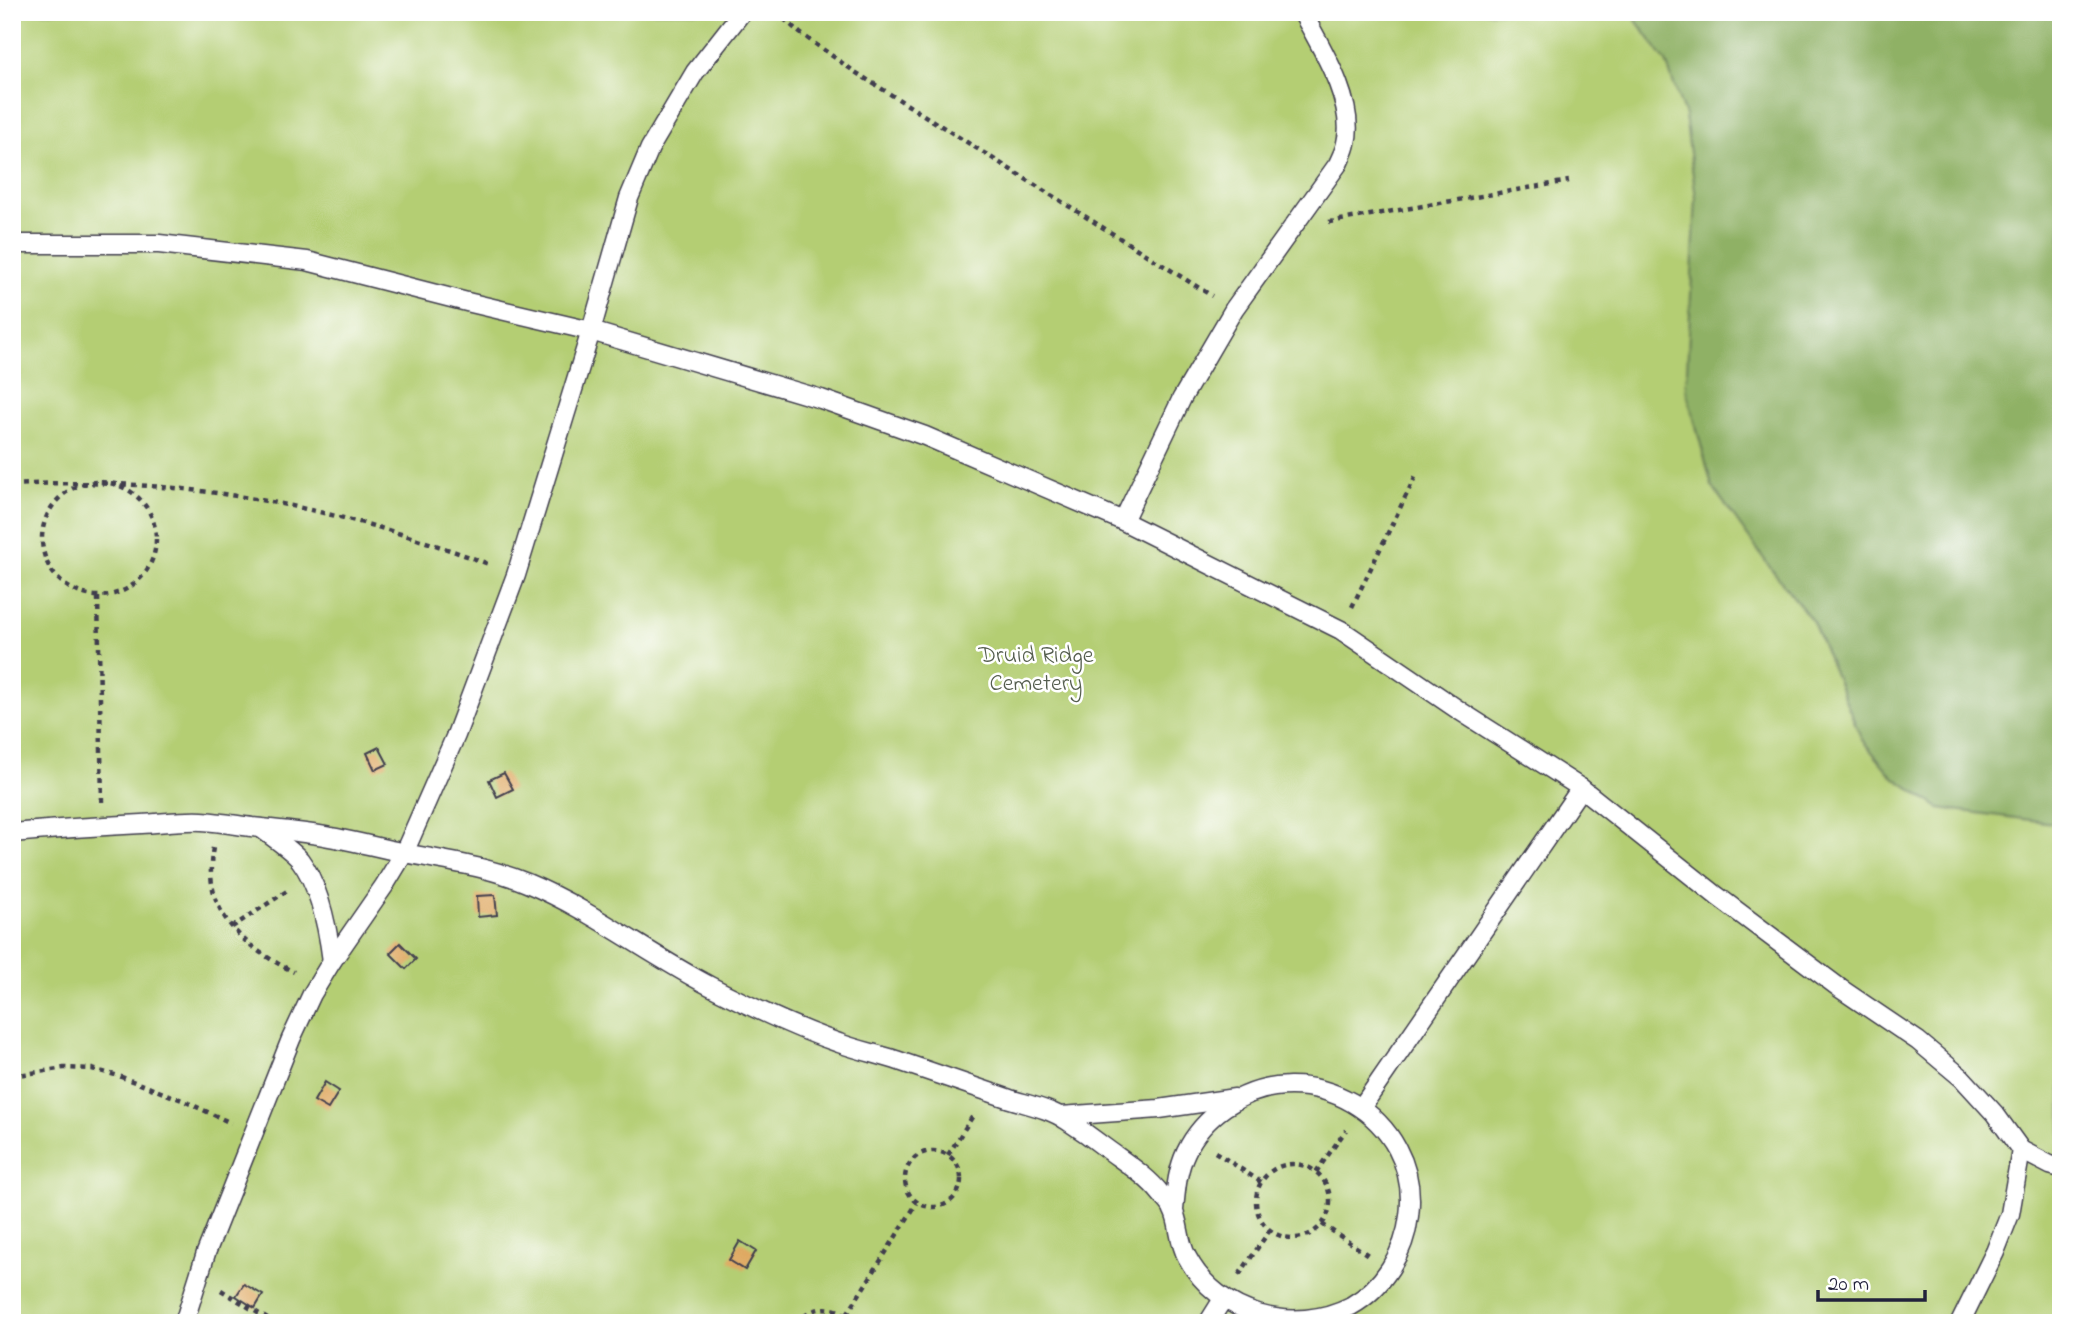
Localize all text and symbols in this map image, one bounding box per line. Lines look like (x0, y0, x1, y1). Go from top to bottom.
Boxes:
park label: Druid Ridge Cemetery (977, 639, 1094, 703)
scale bar (1818, 1258, 1924, 1302)
text: 20 m (1828, 1270, 1869, 1300)

